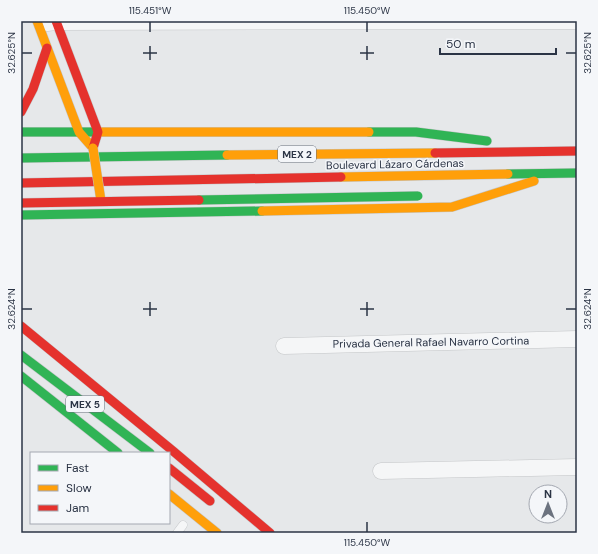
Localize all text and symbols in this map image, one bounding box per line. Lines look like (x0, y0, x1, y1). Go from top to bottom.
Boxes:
text: 115.451°W (129, 4, 172, 17)
text: 115.450°W (344, 4, 391, 17)
scale bar (440, 30, 556, 56)
text: 32.625°N (5, 32, 18, 74)
text: 32.625°N (581, 32, 594, 74)
text: 50 m (446, 36, 475, 52)
road number: MEX 2 (278, 146, 316, 162)
street label: Boulevard Lázaro Cárdenas (326, 156, 464, 172)
text: 32.624°N (5, 288, 18, 330)
text: 32.624°N (581, 288, 594, 330)
street label: Privada General Rafael Navarro Cortina (333, 333, 529, 351)
road number: MEX 5 (66, 396, 104, 412)
legend (30, 452, 170, 524)
text: Fast (66, 460, 89, 476)
text: Slow (66, 480, 92, 496)
north arrow (528, 484, 568, 524)
text: N (544, 487, 552, 501)
text: Jam (66, 500, 89, 516)
text: 115.450°W (344, 536, 391, 549)

